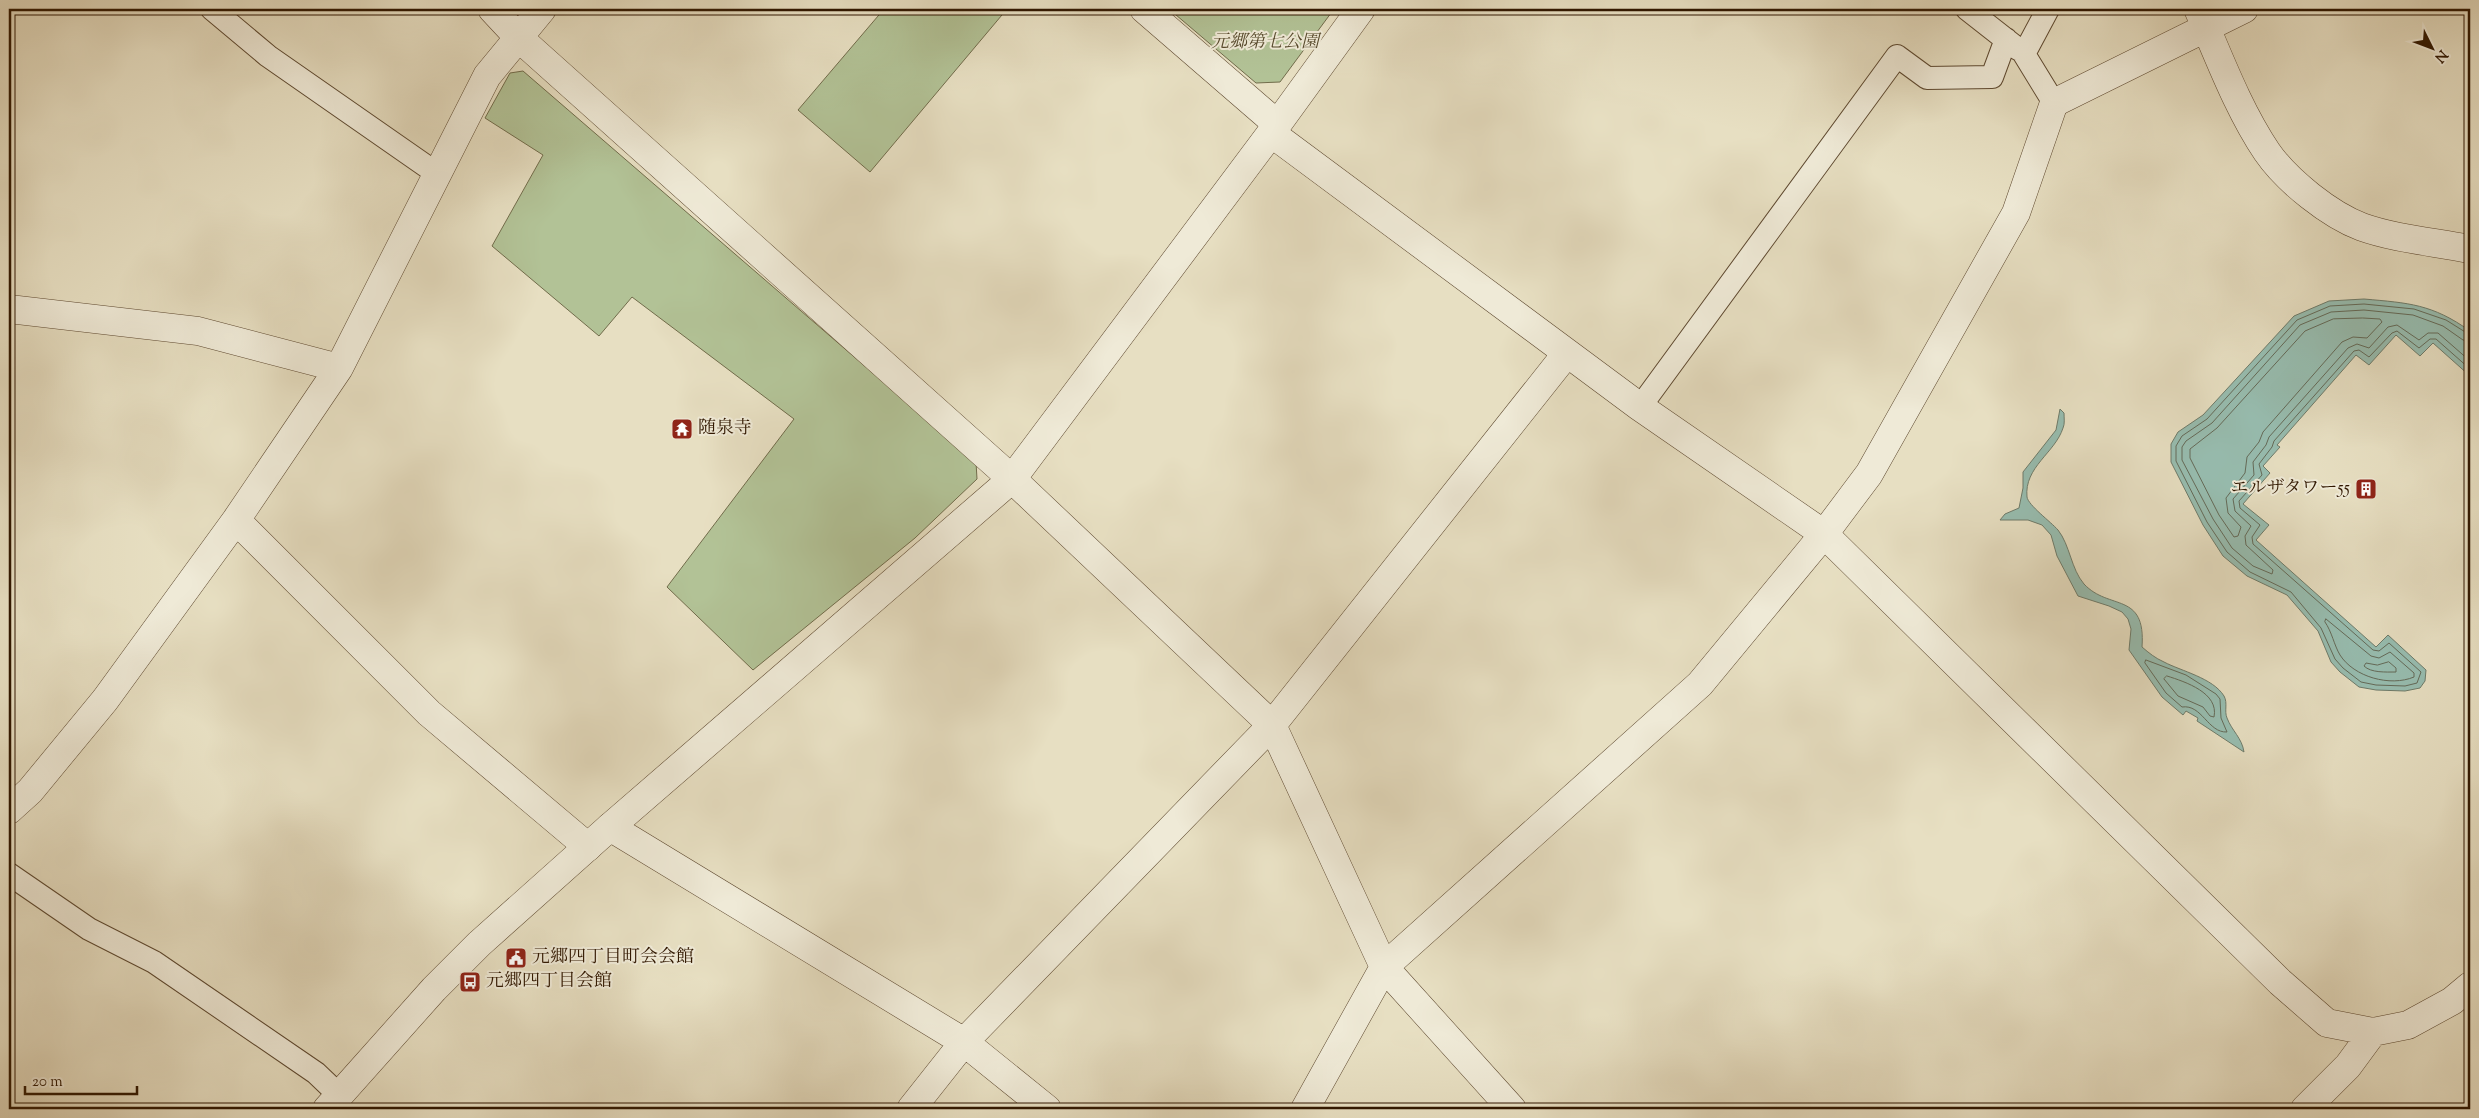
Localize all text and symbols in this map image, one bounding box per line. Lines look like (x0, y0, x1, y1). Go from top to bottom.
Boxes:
north arrow (2406, 22, 2456, 72)
park label: 元郷第七公園 (1211, 30, 1322, 56)
text: N (2429, 45, 2451, 66)
place label: 随泉寺 (698, 416, 752, 442)
temple icon: 随泉寺 (670, 417, 694, 441)
place label: エルザタワー55 (2230, 476, 2350, 502)
building icon: エルザタワー55 (2354, 477, 2378, 501)
place label: 元郷四丁目町会会館 (532, 945, 694, 971)
public building icon: 元郷四丁目町会会館 (504, 946, 528, 970)
place label: 元郷四丁目会館 (486, 969, 612, 995)
bus stop icon: 元郷四丁目会館 (458, 970, 482, 994)
scale bar (25, 1063, 138, 1095)
text: 20 m (32, 1072, 63, 1093)

